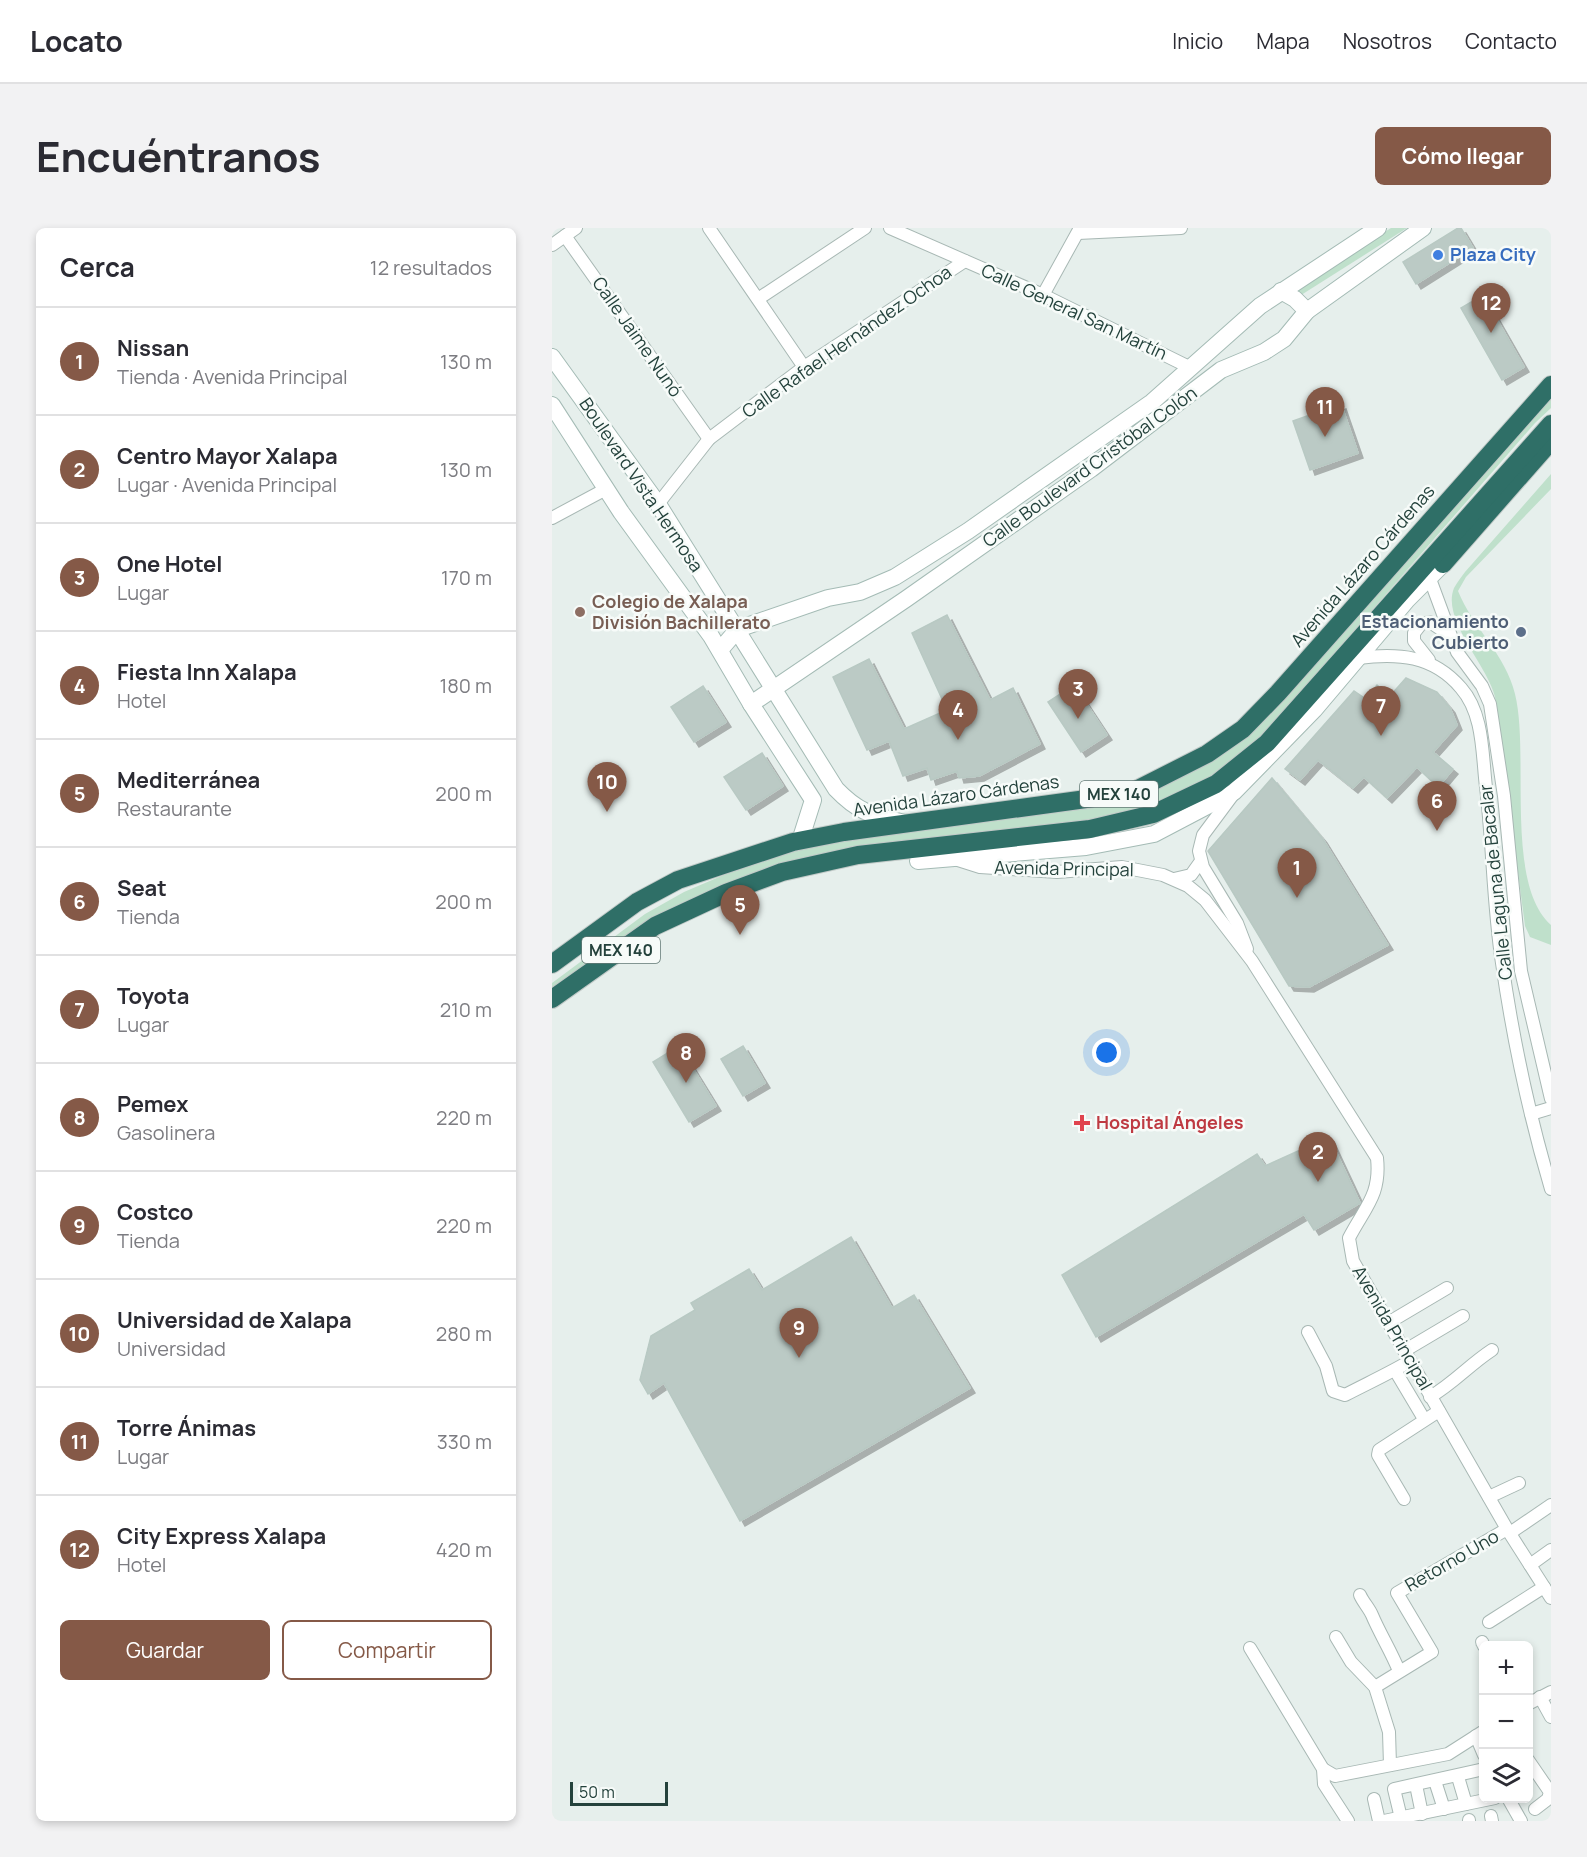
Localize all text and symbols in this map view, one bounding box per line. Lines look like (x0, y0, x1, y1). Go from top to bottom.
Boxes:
text: Locato (30, 22, 123, 60)
text: Inicio (1172, 27, 1223, 55)
text: Mapa (1256, 27, 1310, 55)
text: Nosotros (1343, 27, 1432, 55)
text: Contacto (1465, 27, 1557, 55)
text: Encuéntranos (36, 127, 321, 185)
button: Cómo llegar (1375, 127, 1551, 185)
place label: Plaza City (1450, 242, 1536, 266)
marker: Plaza City (1431, 248, 1445, 262)
text: Cerca (60, 249, 135, 285)
text: 12 resultados (370, 254, 492, 281)
street label: Calle General San Martín (978, 257, 1171, 365)
street label: Calle Rafael Hernández Ochoa (737, 260, 956, 423)
street label: Calle Jaime Nunó (587, 272, 688, 401)
pin: 12 (1472, 284, 1510, 333)
text: Nissan (117, 333, 189, 363)
text: 1 (75, 348, 84, 375)
text: 130 m (440, 348, 492, 375)
text: Tienda · Avenida Principal (117, 363, 348, 390)
street label: Calle Boulevard Cristóbal Colón (977, 380, 1201, 552)
pin: 11 (1306, 388, 1344, 437)
street label: Boulevard Vista Hermosa (574, 393, 709, 576)
text: Centro Mayor Xalapa (117, 441, 338, 471)
text: 2 (74, 456, 85, 483)
text: 130 m (440, 456, 492, 483)
text: Lugar · Avenida Principal (117, 471, 337, 498)
street label: Avenida Lázaro Cárdenas (1285, 479, 1439, 652)
text: One Hotel (117, 549, 223, 579)
text: 3 (74, 564, 85, 591)
text: 170 m (441, 564, 492, 591)
text: Lugar (117, 579, 169, 606)
place label: Colegio de Xalapa División Bachillerato (592, 589, 771, 634)
marker: Colegio de Xalapa División Bachillerato (573, 605, 587, 619)
place label: Estacionamiento Cubierto (1361, 609, 1509, 654)
marker: Estacionamiento Cubierto (1514, 625, 1528, 639)
text: Fiesta Inn Xalapa (117, 657, 297, 687)
pin: 3 (1058, 670, 1098, 719)
text: 4 (73, 672, 86, 699)
text: 180 m (439, 672, 492, 699)
pin: 7 (1362, 686, 1400, 736)
text: Hotel (117, 687, 167, 714)
pin: 4 (938, 690, 978, 740)
pin: 10 (588, 762, 626, 812)
text: Mediterránea (117, 765, 260, 795)
street label: Avenida Lázaro Cárdenas (851, 769, 1060, 821)
text: 5 (74, 780, 85, 807)
text: 200 m (435, 780, 492, 807)
road number: MEX 140 (1080, 781, 1158, 807)
pin: 6 (1418, 782, 1456, 831)
street label: Calle Laguna de Bacalar (1473, 783, 1517, 981)
text: Restaurante (117, 795, 232, 822)
pin: 1 (1278, 848, 1316, 898)
street label: Avenida Principal (994, 855, 1134, 881)
text: Seat (117, 873, 167, 903)
pin: 5 (720, 886, 759, 935)
text: 6 (73, 888, 86, 915)
text: 200 m (435, 888, 492, 915)
text: Tienda (117, 903, 180, 930)
road number: MEX 140 (582, 937, 660, 963)
text: Toyota (117, 981, 189, 1011)
text: 7 (74, 996, 85, 1023)
text: 210 m (440, 996, 492, 1023)
text: Lugar (117, 1011, 169, 1038)
pin: 8 (666, 1034, 706, 1083)
your location (1092, 1038, 1121, 1067)
text: Pemex (117, 1089, 188, 1119)
text: 8 (73, 1104, 86, 1131)
text: 220 m (436, 1104, 492, 1131)
place label: Hospital Ángeles (1096, 1110, 1244, 1134)
marker: Hospital Ángeles (1073, 1114, 1091, 1132)
text: Gasolinera (117, 1119, 215, 1146)
pin: 2 (1298, 1132, 1338, 1182)
text: Costco (117, 1197, 193, 1227)
text: 9 (73, 1212, 86, 1239)
text: 220 m (436, 1212, 492, 1239)
text: Tienda (117, 1227, 180, 1254)
street label: Avenida Principal (1348, 1261, 1438, 1394)
text: Universidad de Xalapa (117, 1305, 352, 1335)
pin: 9 (780, 1308, 818, 1358)
text: 10 (69, 1320, 90, 1347)
text: 280 m (436, 1320, 492, 1347)
text: Universidad (117, 1335, 226, 1362)
text: Torre Ánimas (117, 1413, 256, 1443)
text: 11 (71, 1428, 88, 1455)
text: 330 m (437, 1428, 492, 1455)
text: Lugar (117, 1443, 169, 1470)
text: City Express Xalapa (117, 1521, 326, 1551)
street label: Retorno Uno (1400, 1524, 1503, 1597)
text: 12 (69, 1536, 90, 1563)
text: 420 m (436, 1536, 492, 1563)
text: Hotel (117, 1551, 167, 1578)
button: Guardar (60, 1620, 270, 1680)
button: Compartir (282, 1620, 492, 1680)
map controls (1479, 1641, 1533, 1803)
button: + (1479, 1641, 1533, 1695)
button: − (1479, 1695, 1533, 1749)
button: layers (1479, 1749, 1533, 1803)
scale bar (570, 1779, 668, 1806)
text: 50 m (579, 1781, 615, 1803)

